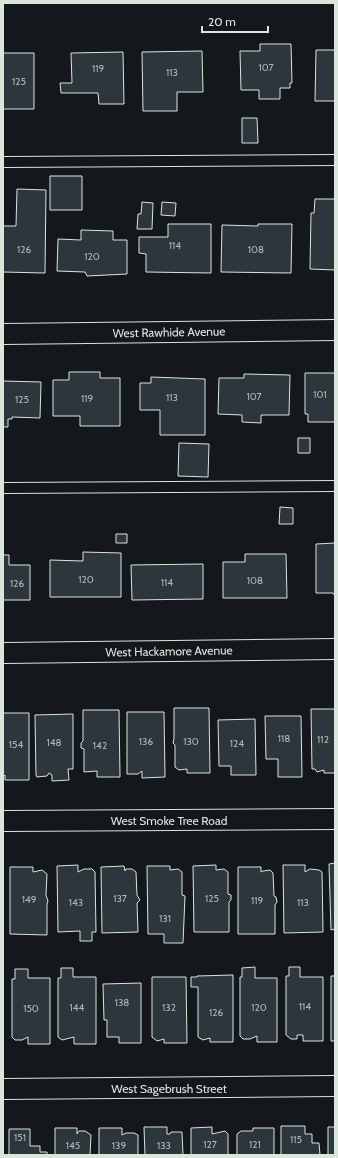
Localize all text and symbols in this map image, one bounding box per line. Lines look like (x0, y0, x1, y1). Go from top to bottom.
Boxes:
scale bar (202, 8, 268, 34)
text: 20 m (208, 14, 236, 29)
house number: 107 (258, 61, 274, 74)
house number: 119 (92, 62, 104, 75)
house number: 113 (166, 66, 178, 79)
house number: 125 (12, 75, 26, 88)
house number: 114 (169, 239, 181, 252)
house number: 126 (17, 243, 31, 256)
house number: 108 (248, 243, 264, 256)
house number: 120 (84, 250, 100, 263)
street label: West Rawhide Avenue (112, 324, 226, 340)
house number: 101 (313, 388, 327, 401)
house number: 107 (246, 390, 262, 403)
house number: 113 (166, 391, 178, 404)
house number: 119 (81, 392, 93, 405)
house number: 125 (15, 393, 29, 406)
house number: 120 (78, 573, 94, 586)
house number: 108 (247, 574, 263, 587)
house number: 114 (161, 576, 173, 589)
house number: 126 (10, 577, 24, 590)
street label: West Hackamore Avenue (105, 642, 233, 660)
house number: 118 (278, 732, 290, 745)
house number: 112 (317, 733, 329, 746)
house number: 136 (139, 735, 153, 748)
house number: 130 (183, 735, 199, 748)
house number: 148 (46, 736, 62, 749)
house number: 124 (230, 737, 244, 750)
house number: 154 (9, 738, 23, 751)
house number: 142 (93, 739, 107, 752)
street label: West Smoke Tree Road (111, 813, 227, 828)
house number: 137 (113, 892, 127, 905)
house number: 125 (205, 892, 219, 905)
house number: 149 (22, 893, 37, 906)
house number: 119 (251, 894, 263, 907)
house number: 143 (69, 896, 83, 909)
house number: 113 (297, 896, 309, 909)
house number: 131 (159, 912, 171, 925)
house number: 138 (115, 996, 129, 1009)
house number: 114 (299, 1000, 311, 1013)
house number: 144 (70, 1001, 85, 1014)
house number: 132 (162, 1001, 176, 1014)
house number: 120 (251, 1001, 267, 1014)
house number: 150 (23, 1002, 39, 1015)
house number: 126 (209, 1006, 223, 1019)
street label: West Sagebrush Street (111, 1081, 227, 1096)
house number: 151 (14, 1131, 26, 1144)
house number: 115 (290, 1133, 302, 1146)
house number: 127 (203, 1138, 217, 1151)
house number: 121 (249, 1138, 261, 1151)
house number: 145 (66, 1139, 80, 1152)
house number: 139 (112, 1139, 126, 1152)
house number: 133 (157, 1139, 171, 1152)

